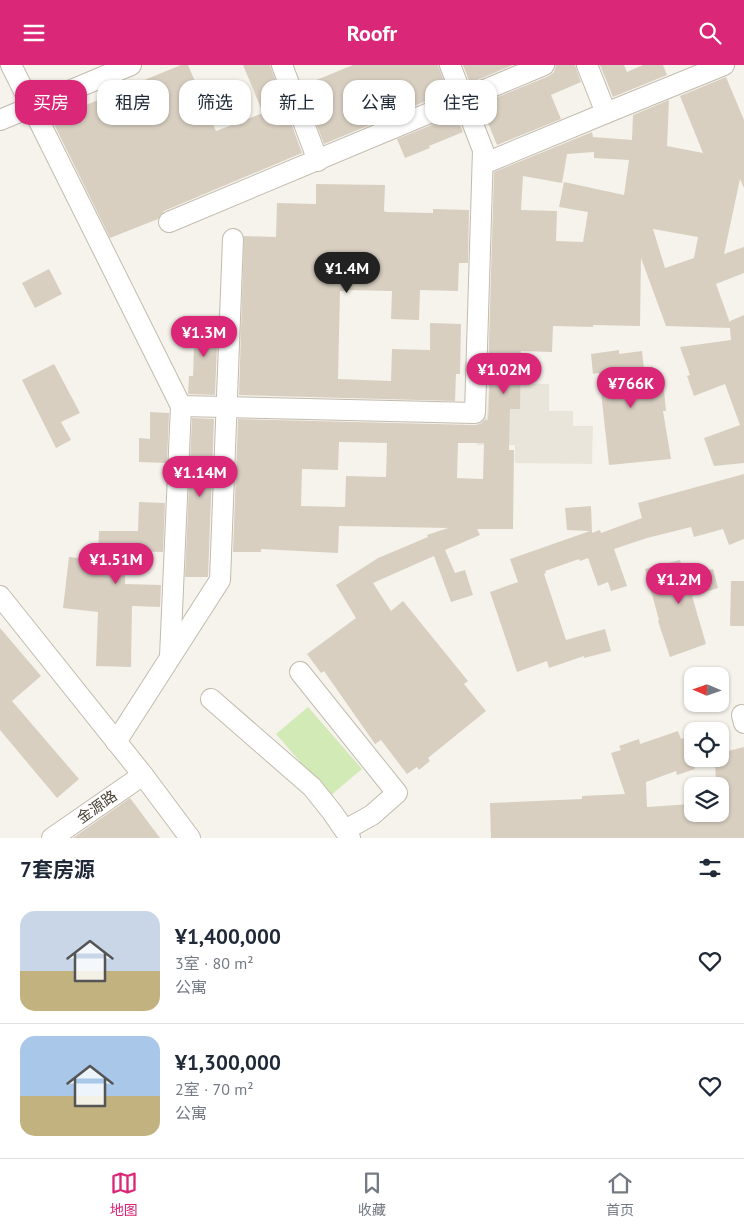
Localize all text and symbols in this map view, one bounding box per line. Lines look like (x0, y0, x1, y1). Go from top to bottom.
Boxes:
icon: menu (20, 19, 48, 47)
text: Roofr (347, 19, 397, 47)
icon: search (696, 19, 724, 47)
chip: 买房 (15, 80, 87, 125)
chip: 租房 (97, 80, 169, 125)
chip: 筛选 (179, 80, 251, 125)
chip: 新上 (261, 80, 333, 125)
chip: 公寓 (343, 80, 415, 125)
chip: 住宅 (425, 80, 497, 125)
pin: ¥1.4M (312, 251, 382, 294)
text: ¥1.4M (325, 258, 369, 278)
pin: ¥1.3M (169, 315, 239, 358)
text: ¥1.3M (182, 322, 226, 342)
pin: ¥1.02M (463, 353, 545, 395)
text: ¥1.02M (477, 359, 531, 379)
pin: ¥766K (596, 367, 666, 409)
text: ¥766K (608, 373, 654, 393)
pin: ¥1.14M (159, 455, 241, 498)
text: ¥1.14M (173, 462, 227, 482)
pin: ¥1.51M (75, 543, 157, 585)
text: ¥1.51M (89, 549, 143, 569)
pin: ¥1.2M (644, 563, 714, 605)
text: ¥1.2M (657, 569, 701, 589)
north arrow (684, 667, 729, 713)
map controls (684, 667, 729, 822)
button: locate (684, 722, 729, 767)
button: layers (684, 777, 729, 822)
street label: 金源路 (73, 786, 121, 827)
icon: filters (696, 854, 724, 882)
text: 7套房源 (20, 856, 95, 883)
text: ¥1,400,000 (175, 923, 281, 950)
icon: home (60, 931, 120, 991)
icon: heart (696, 947, 724, 975)
text: 3室 · 80 m² (175, 953, 254, 973)
text: 公寓 (175, 977, 207, 997)
text: ¥1,300,000 (175, 1049, 281, 1076)
icon: home (60, 1056, 120, 1116)
icon: heart (696, 1072, 724, 1100)
text: 2室 · 70 m² (175, 1079, 254, 1099)
text: 公寓 (175, 1103, 207, 1123)
tab: 地图 (110, 1169, 138, 1219)
tab: 收藏 (358, 1169, 386, 1219)
tab: 首页 (606, 1169, 634, 1219)

